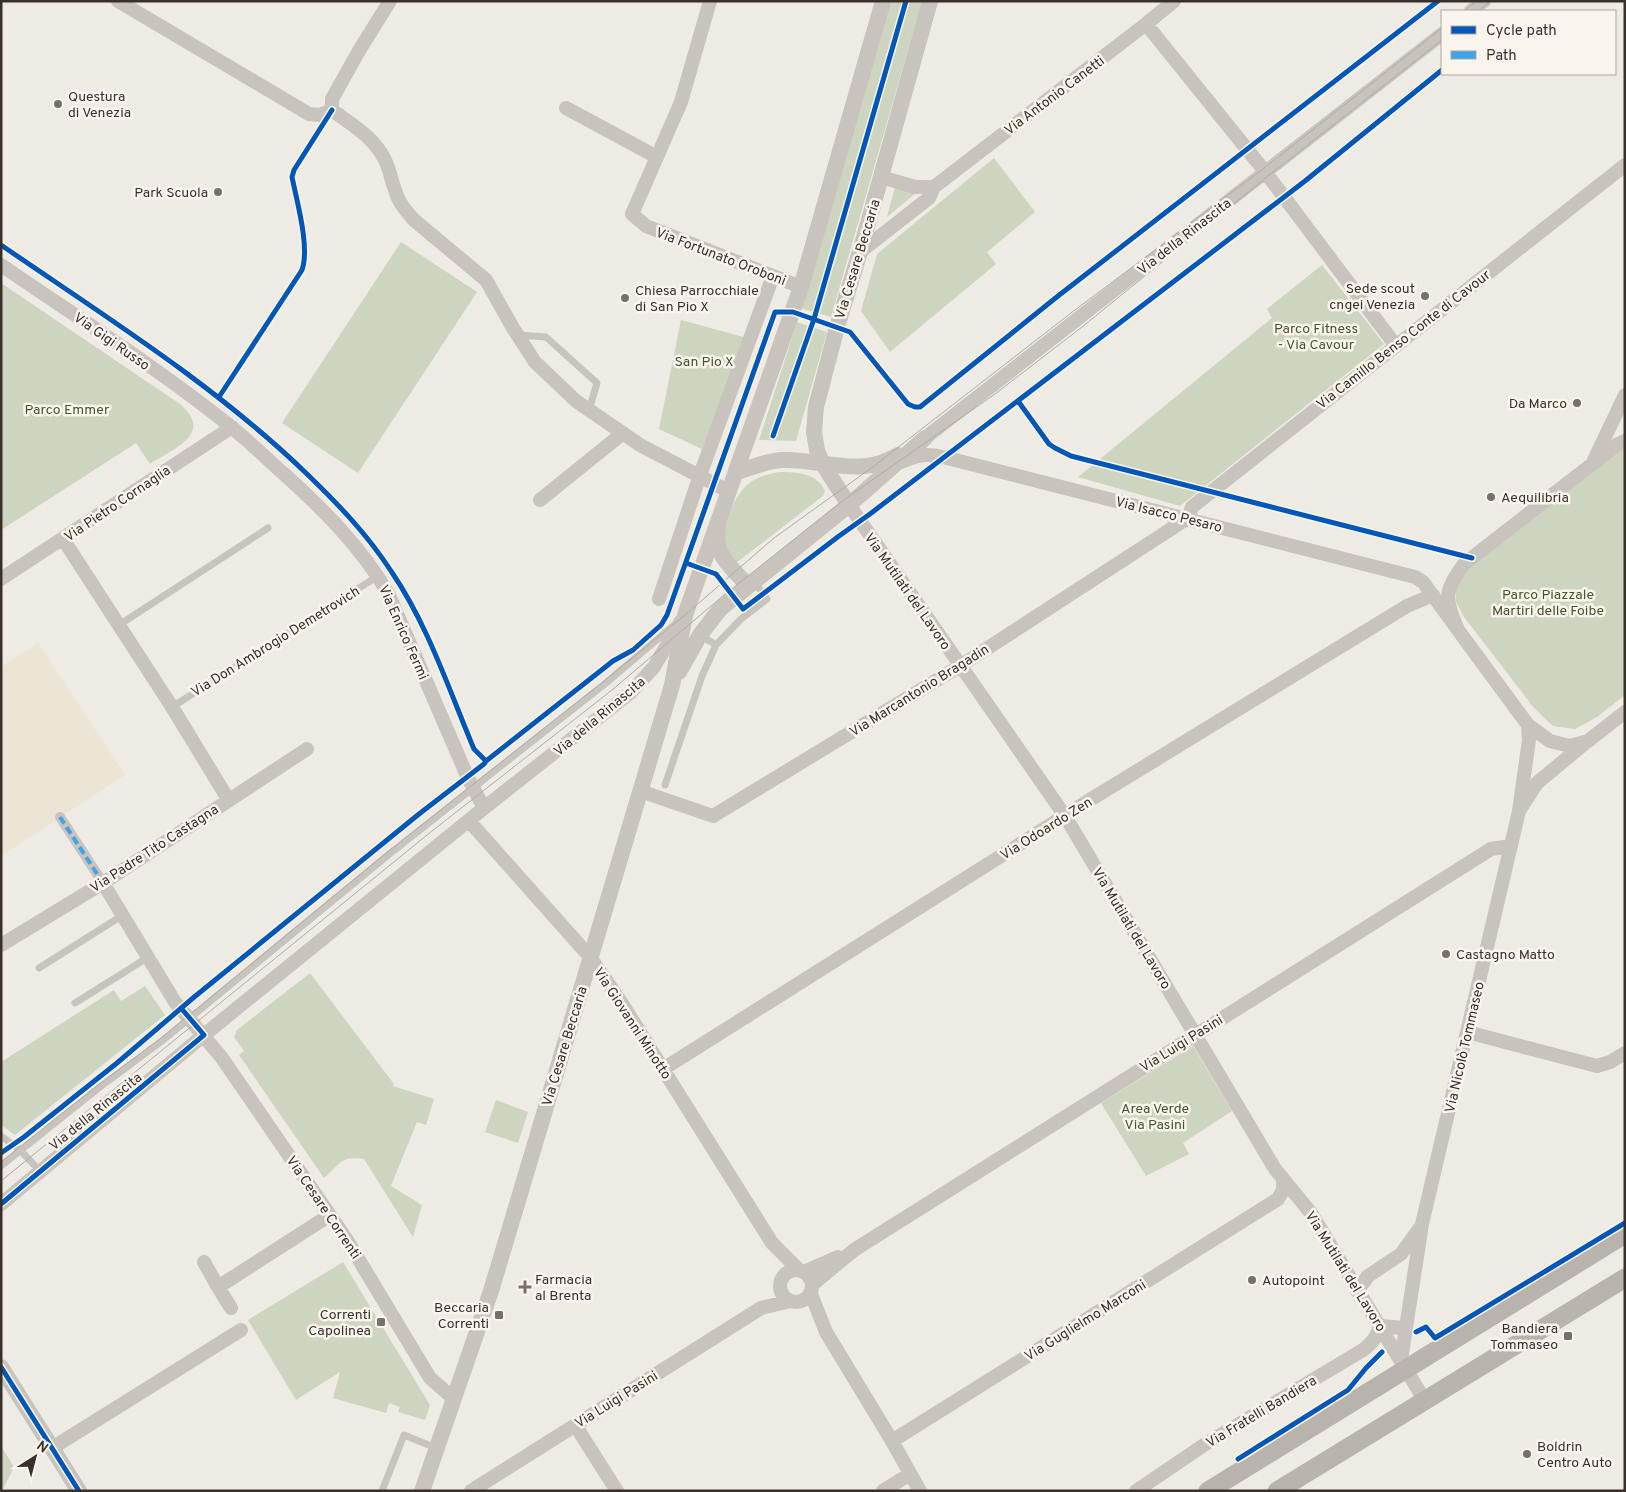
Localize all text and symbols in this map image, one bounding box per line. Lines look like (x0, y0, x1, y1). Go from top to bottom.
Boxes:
legend (1441, 10, 1616, 75)
text: Cycle path (1486, 22, 1557, 41)
text: Path (1486, 47, 1517, 66)
street label: Via Antonio Canetti (1001, 53, 1108, 139)
place label: Questura di Venezia (68, 89, 131, 122)
marker: Questura di Venezia (52, 98, 64, 110)
place label: Park Scuola (134, 185, 208, 202)
marker: Park Scuola (212, 186, 224, 198)
street label: Via della Rinascita (1135, 195, 1235, 279)
street label: Via Cesare Beccaria (832, 197, 885, 322)
street label: Via Fortunato Oroboni (653, 225, 788, 290)
street label: Via Camillo Benso Conte di Cavour (1314, 267, 1495, 413)
place label: Sede scout cngei Venezia (1329, 281, 1415, 314)
place label: Chiesa Parrocchiale di San Pio X (635, 283, 759, 316)
marker: Sede scout cngei Venezia (1419, 290, 1431, 302)
marker: Chiesa Parrocchiale di San Pio X (619, 292, 631, 304)
street label: Via Gigi Russo (70, 310, 153, 375)
park label: Parco Fitness - Via Cavour (1274, 321, 1358, 354)
park label: San Pio X (674, 354, 734, 371)
place label: Da Marco (1509, 396, 1567, 413)
marker: Da Marco (1571, 397, 1583, 409)
park label: Parco Emmer (25, 402, 110, 419)
street label: Via Pietro Cornaglia (62, 462, 174, 546)
place label: Aequilibria (1501, 490, 1569, 507)
marker: Aequilibria (1485, 491, 1497, 503)
street label: Via Isacco Pesaro (1113, 494, 1224, 537)
street label: Via Mutilati del Lavoro (860, 530, 954, 654)
street label: Via Don Ambrogio Demetrovich (188, 583, 363, 701)
street label: Via Enrico Fermi (374, 583, 431, 683)
park label: Parco Piazzale Martiri delle Foibe (1492, 587, 1604, 620)
street label: Via Marcantonio Bragadin (847, 641, 993, 741)
street label: Via della Rinascita (551, 674, 649, 760)
street label: Via Odoardo Zen (998, 794, 1096, 864)
street label: Via Padre Tito Castagna (87, 801, 222, 897)
street label: Via Mutilati del Lavoro (1088, 865, 1174, 993)
place label: Castagno Matto (1456, 947, 1555, 964)
marker: Castagno Matto (1440, 948, 1452, 960)
street label: Via Giovanni Minotto (589, 965, 674, 1083)
street label: Via Nicolò Tommaseo (1442, 980, 1489, 1115)
street label: Via Cesare Beccaria (539, 984, 592, 1109)
street label: Via Luigi Pasini (1137, 1012, 1226, 1077)
street label: Via della Rinascita (46, 1070, 146, 1155)
park label: Area Verde Via Pasini (1121, 1101, 1189, 1134)
street label: Via Cesare Correnti (282, 1153, 364, 1263)
street label: Via Mutilati del Lavoro (1301, 1208, 1389, 1335)
place label: Farmacia al Brenta (535, 1272, 592, 1305)
place label: Autopoint (1262, 1273, 1325, 1290)
marker: Autopoint (1246, 1274, 1258, 1286)
street label: Via Guglielmo Marconi (1022, 1277, 1150, 1366)
marker: Farmacia al Brenta (519, 1281, 531, 1293)
place label: Beccaria Correnti (434, 1300, 489, 1333)
place label: Correnti Capolinea (308, 1307, 371, 1340)
marker: Beccaria Correnti (493, 1309, 505, 1321)
marker: Correnti Capolinea (375, 1316, 387, 1328)
place label: Bandiera Tommaseo (1490, 1321, 1558, 1354)
marker: Bandiera Tommaseo (1562, 1330, 1574, 1342)
street label: Via Luigi Pasini (572, 1368, 661, 1433)
street label: Via Fratelli Bandiera (1203, 1373, 1320, 1452)
north arrow (10, 1432, 60, 1482)
text: N (33, 1438, 51, 1458)
place label: Boldrin Centro Auto (1537, 1439, 1612, 1472)
marker: Boldrin Centro Auto (1521, 1448, 1533, 1460)

